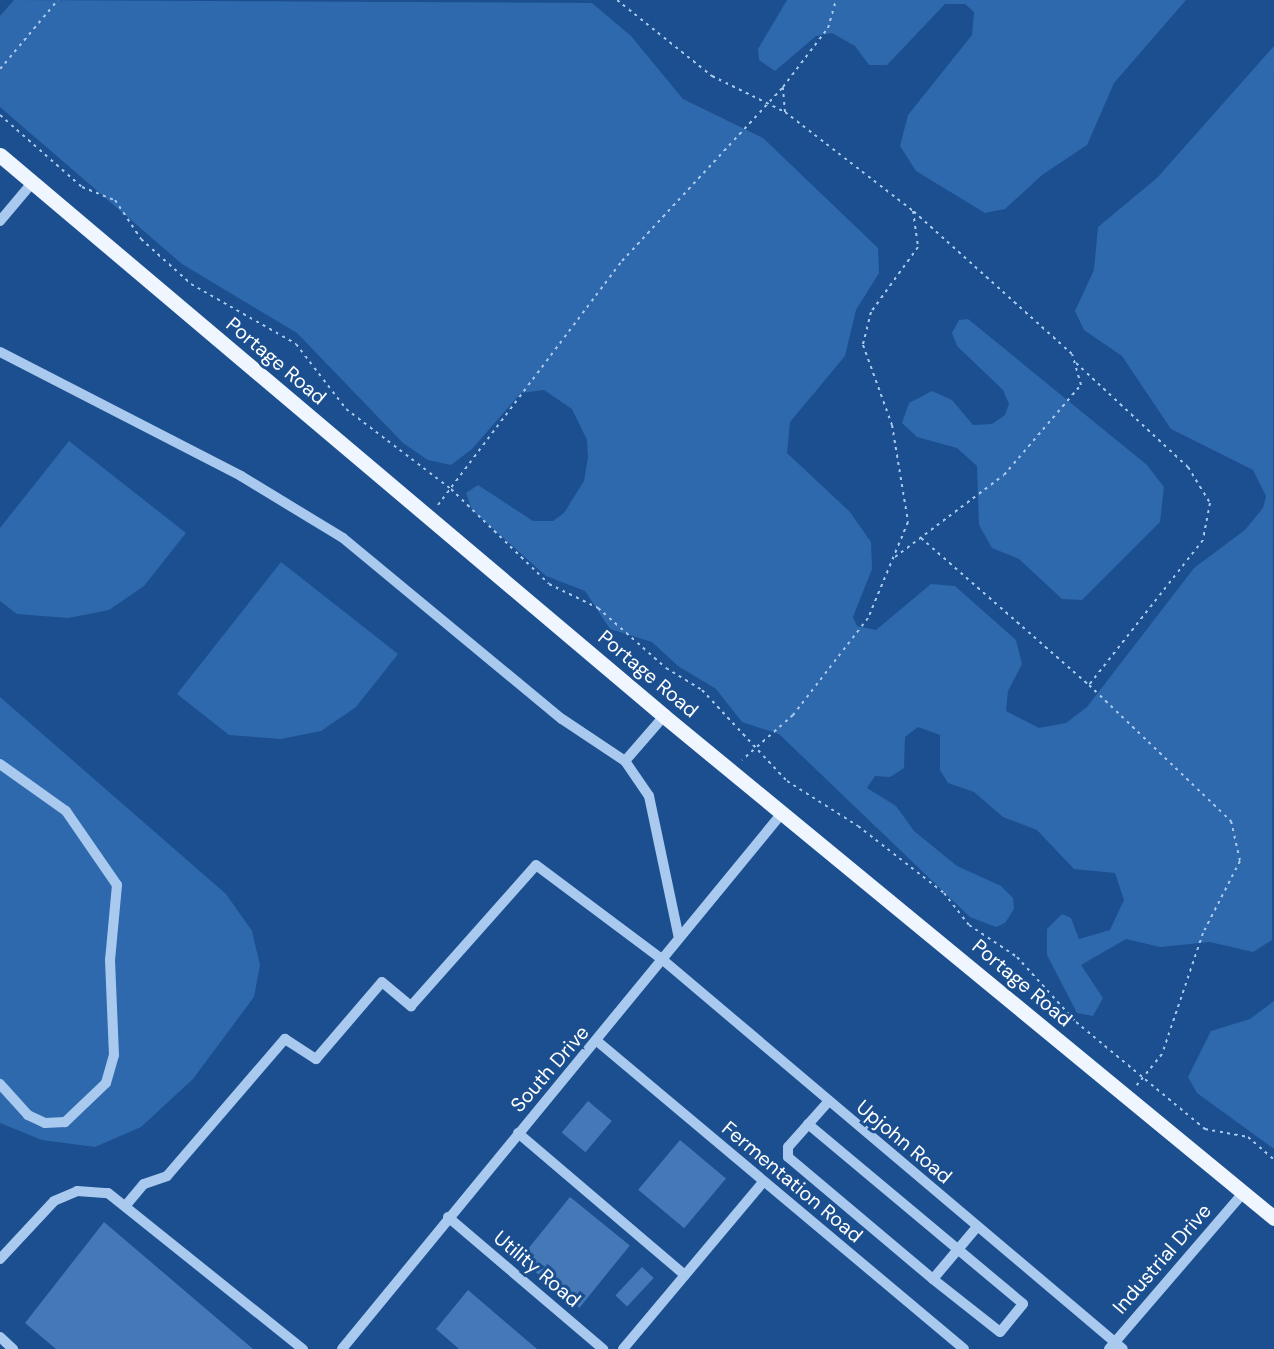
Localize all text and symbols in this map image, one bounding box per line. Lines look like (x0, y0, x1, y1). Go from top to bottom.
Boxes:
street label: Portage Road (221, 312, 331, 410)
street label: Portage Road (593, 625, 703, 723)
street label: Portage Road (967, 934, 1077, 1032)
street label: South Drive (506, 1021, 594, 1117)
street label: Upjohn Road (851, 1095, 957, 1189)
street label: Fermentation Road (717, 1116, 867, 1248)
street label: Industrial Drive (1108, 1199, 1216, 1319)
street label: Utility Road (489, 1226, 585, 1312)

